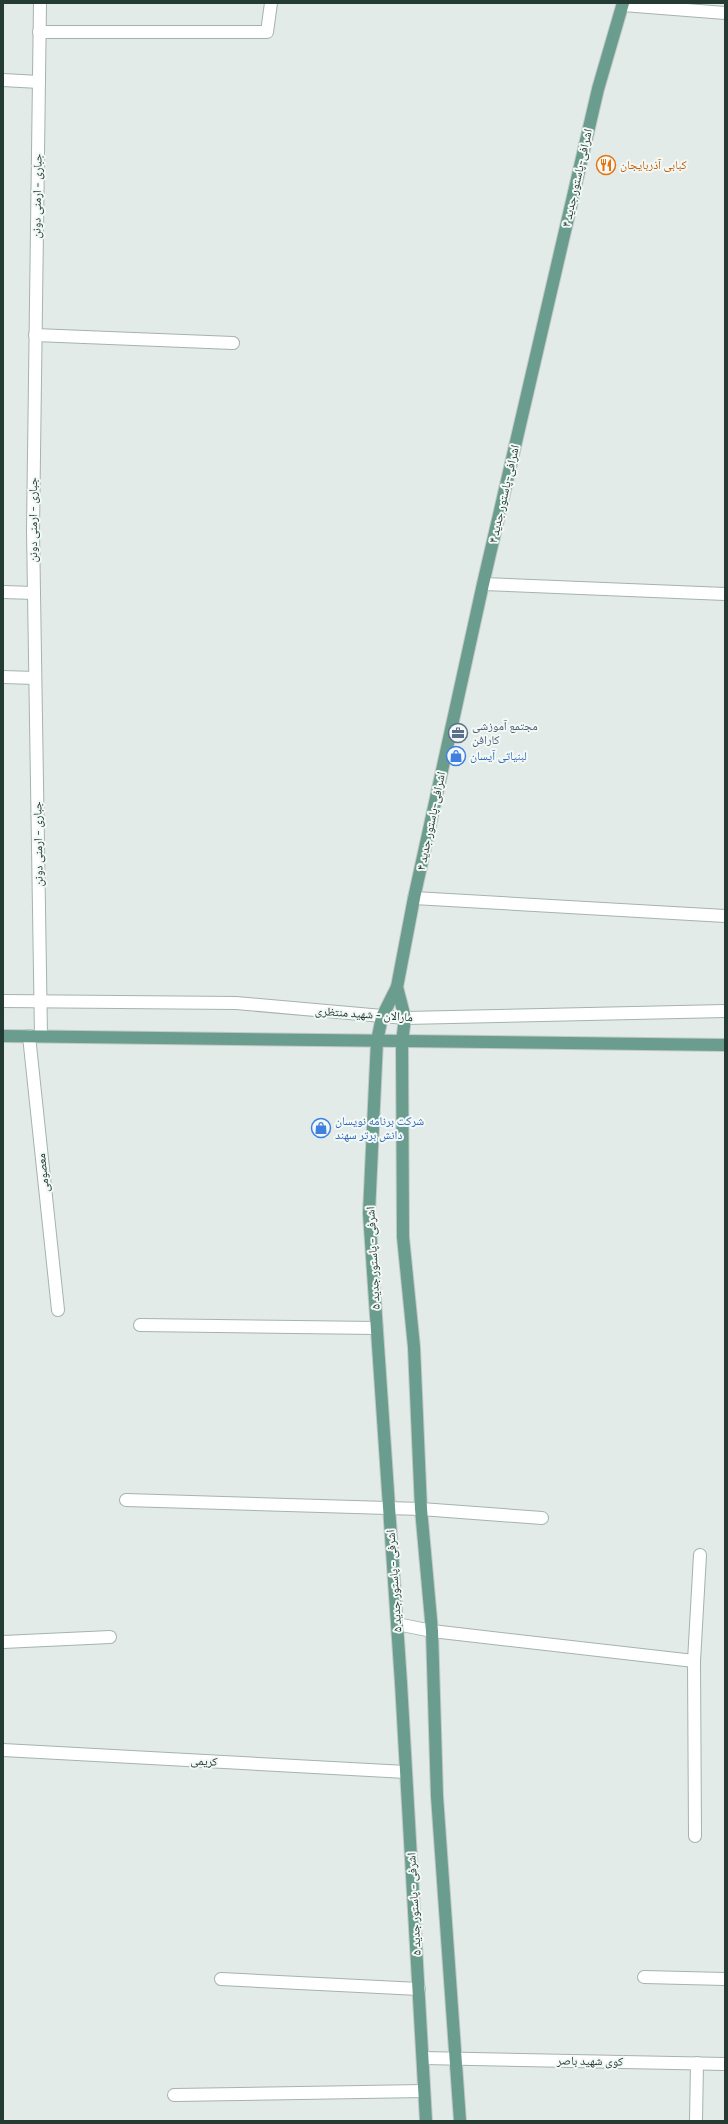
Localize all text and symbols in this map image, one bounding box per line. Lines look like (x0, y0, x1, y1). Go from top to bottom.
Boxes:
street label: اشرافی-پاستور جدید ۴ (556, 127, 597, 229)
street label: جباری - ارمنی دونن (26, 153, 47, 239)
restaurant icon: کبابی آذربایجان (595, 154, 617, 176)
place label: کبابی آذربایجان (620, 155, 687, 174)
street label: اشرافی-پاستور جدید ۴ (483, 443, 524, 545)
street label: جباری - ارمنی دونن (23, 477, 42, 563)
place label: مجتمع آموزشی کارافن (472, 716, 538, 749)
office icon: مجتمع آموزشی کارافن (447, 722, 469, 744)
shop icon: لبنیاتی آیسان (445, 745, 467, 767)
place label: لبنیاتی آیسان (470, 746, 527, 765)
street label: اشرافی-پاستور جدید ۴ (411, 770, 450, 872)
street label: جباری - ارمنی دونن (27, 801, 48, 887)
street label: مارالان - شهید منتظری (314, 1001, 414, 1026)
place label: شرکت برنامه نویسان دانش برتر سهند (335, 1111, 424, 1144)
shop icon: شرکت برنامه نویسان دانش برتر سهند (310, 1117, 332, 1139)
street label: معصومی (31, 1153, 54, 1193)
street label: اشرفی - پاستور جدید ۵ (360, 1206, 385, 1310)
street label: اشرفی - پاستور جدید ۵ (380, 1529, 407, 1633)
street label: کریمی (190, 1750, 218, 1771)
street label: اشرفی - پاستور جدید ۵ (401, 1852, 426, 1956)
street label: کوی شهید باصر (556, 2050, 623, 2071)

